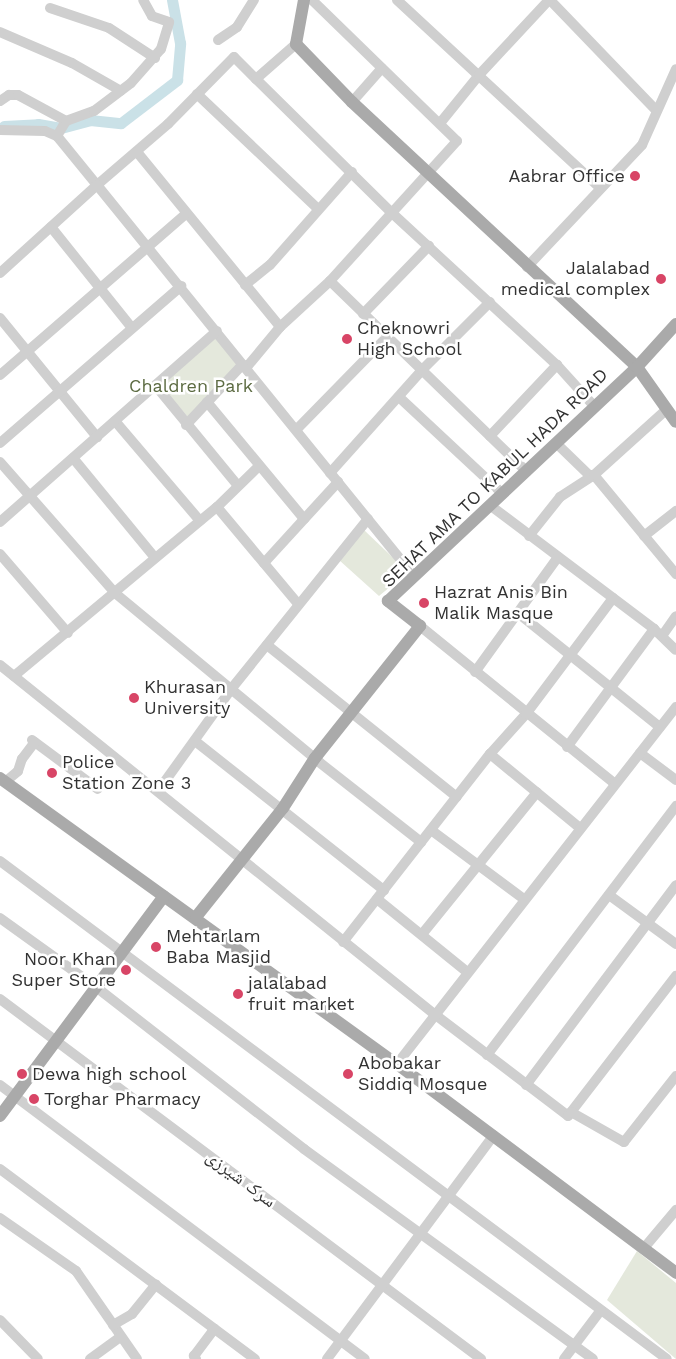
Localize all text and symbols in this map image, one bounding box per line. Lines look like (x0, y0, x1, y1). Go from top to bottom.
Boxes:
place label: Aabrar Office (508, 165, 625, 187)
marker: Aabrar Office (629, 170, 641, 182)
place label: Jalalabad medical complex (500, 258, 650, 300)
marker: Jalalabad medical complex (654, 272, 668, 286)
place label: Cheknowri High School (357, 318, 462, 360)
marker: Cheknowri High School (341, 333, 353, 345)
street label: SEHAT AMA TO KABUL HADA ROAD (376, 363, 614, 593)
park label: Chaldren Park (129, 375, 253, 397)
place label: Hazrat Anis Bin Malik Masque (434, 582, 569, 624)
marker: Hazrat Anis Bin Malik Masque (418, 597, 430, 609)
place label: Khurasan University (144, 677, 230, 720)
marker: Khurasan University (128, 692, 140, 704)
place label: Police Station Zone 3 (62, 752, 191, 794)
marker: Police Station Zone 3 (46, 767, 58, 779)
place label: Mehtarlam Baba Masjid (166, 926, 271, 969)
marker: Mehtarlam Baba Masjid (150, 941, 162, 953)
place label: Noor Khan Super Store (11, 949, 116, 992)
marker: Noor Khan Super Store (120, 964, 132, 976)
place label: jalalabad fruit market (248, 973, 354, 1016)
marker: jalalabad fruit market (232, 988, 244, 1000)
place label: Abobakar Siddiq Mosque (358, 1053, 487, 1096)
place label: Dewa high school (32, 1063, 187, 1085)
marker: Dewa high school (16, 1068, 28, 1080)
marker: Abobakar Siddiq Mosque (342, 1068, 354, 1080)
place label: Torghar Pharmacy (44, 1088, 201, 1110)
marker: Torghar Pharmacy (28, 1093, 40, 1105)
street label: سرک شیرزی (202, 1146, 280, 1212)

